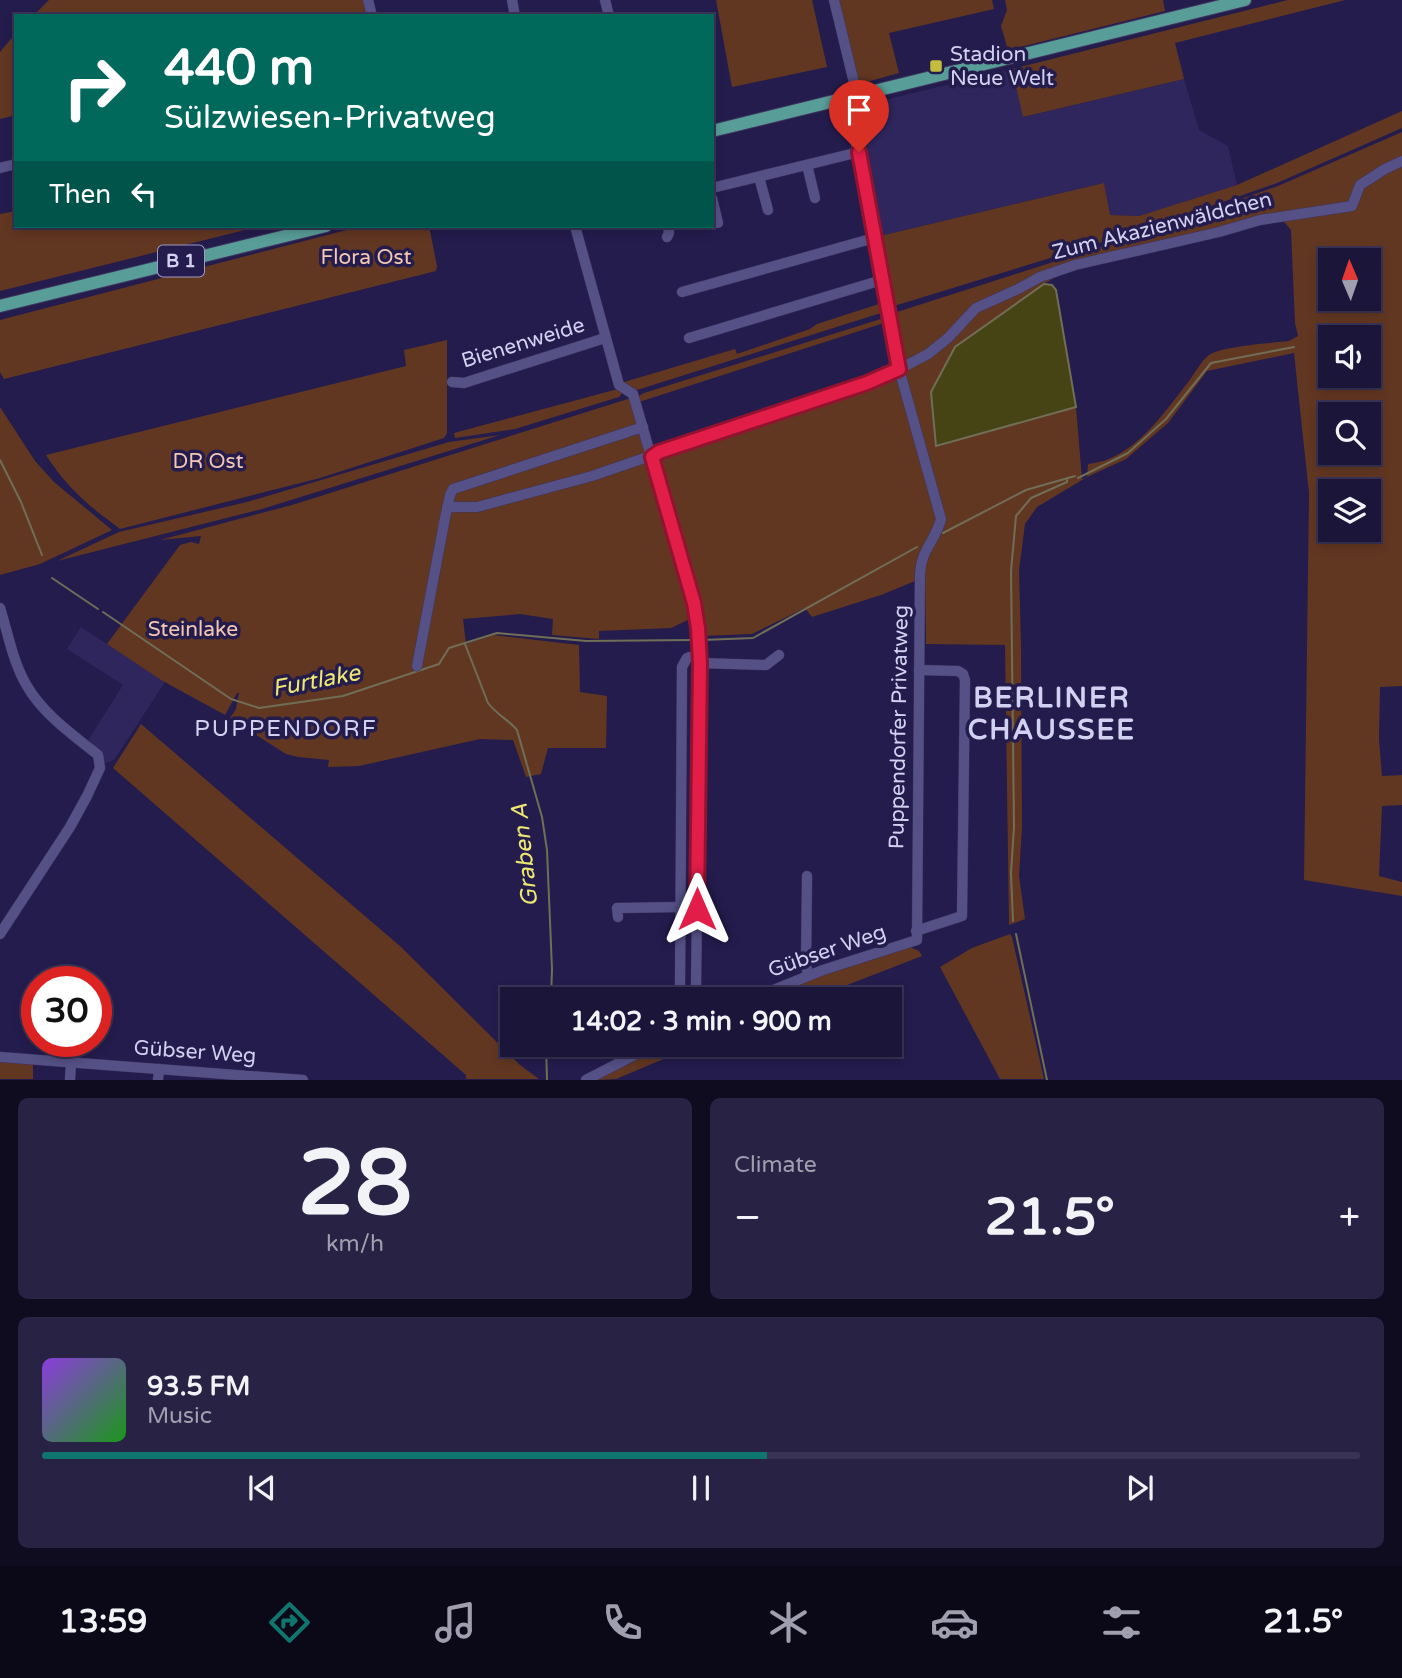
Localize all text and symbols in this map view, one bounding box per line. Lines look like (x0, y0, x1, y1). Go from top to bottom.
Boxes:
text: 440 m (164, 39, 314, 98)
icon: right (49, 42, 140, 133)
place label: Stadion Neue Welt (950, 42, 1054, 91)
marker: Stadion Neue Welt (928, 58, 944, 74)
pin (829, 80, 889, 152)
icon: arrive (840, 91, 878, 129)
text: Sülzwiesen-Privatweg (164, 99, 496, 137)
icon: left (125, 175, 163, 213)
text: Then (49, 179, 111, 210)
street label: Zum Akazienwäldchen (1050, 187, 1274, 265)
park label: Flora Ost (321, 245, 411, 270)
road number: B 1 (158, 246, 204, 276)
north arrow (1318, 248, 1381, 312)
map controls (1318, 248, 1381, 542)
street label: Bienenweide (458, 312, 588, 374)
button: sound (1318, 325, 1381, 388)
button: search (1318, 402, 1381, 465)
park label: DR Ost (172, 449, 244, 474)
button: layers (1318, 479, 1381, 542)
street label: Puppendorfer Privatweg (884, 605, 914, 849)
park label: Steinlake (148, 617, 238, 642)
water label: Furtlake (270, 658, 364, 703)
district label: BERLINER CHAUSSEE (968, 681, 1136, 747)
district label: PUPPENDORF (194, 715, 378, 743)
water label: Graben A (506, 802, 544, 908)
position arrow (660, 872, 734, 946)
street label: Gübser Weg (765, 919, 889, 983)
speed limit sign: 30 (21, 966, 112, 1057)
text: 14:02 · 3 min · 900 m (570, 1006, 832, 1037)
street label: Gübser Weg (133, 1035, 257, 1069)
text: 28 (298, 1129, 412, 1239)
text: Climate (734, 1151, 817, 1179)
text: 21.5° (985, 1186, 1115, 1249)
text: − (734, 1195, 761, 1241)
text: + (1339, 1195, 1360, 1241)
text: km/h (326, 1230, 384, 1258)
text: 93.5 FM (147, 1371, 250, 1402)
text: Music (147, 1402, 212, 1430)
icon: previous (243, 1469, 281, 1507)
icon: pause (682, 1469, 720, 1507)
icon: next (1121, 1469, 1159, 1507)
icon: directions (265, 1598, 314, 1647)
icon: music (431, 1598, 480, 1647)
icon: phone (598, 1598, 647, 1647)
icon: climate (764, 1598, 813, 1647)
icon: car (930, 1598, 979, 1647)
icon: filters (1097, 1598, 1146, 1647)
text: 13:59 (59, 1603, 147, 1641)
text: 21.5° (1263, 1603, 1343, 1641)

